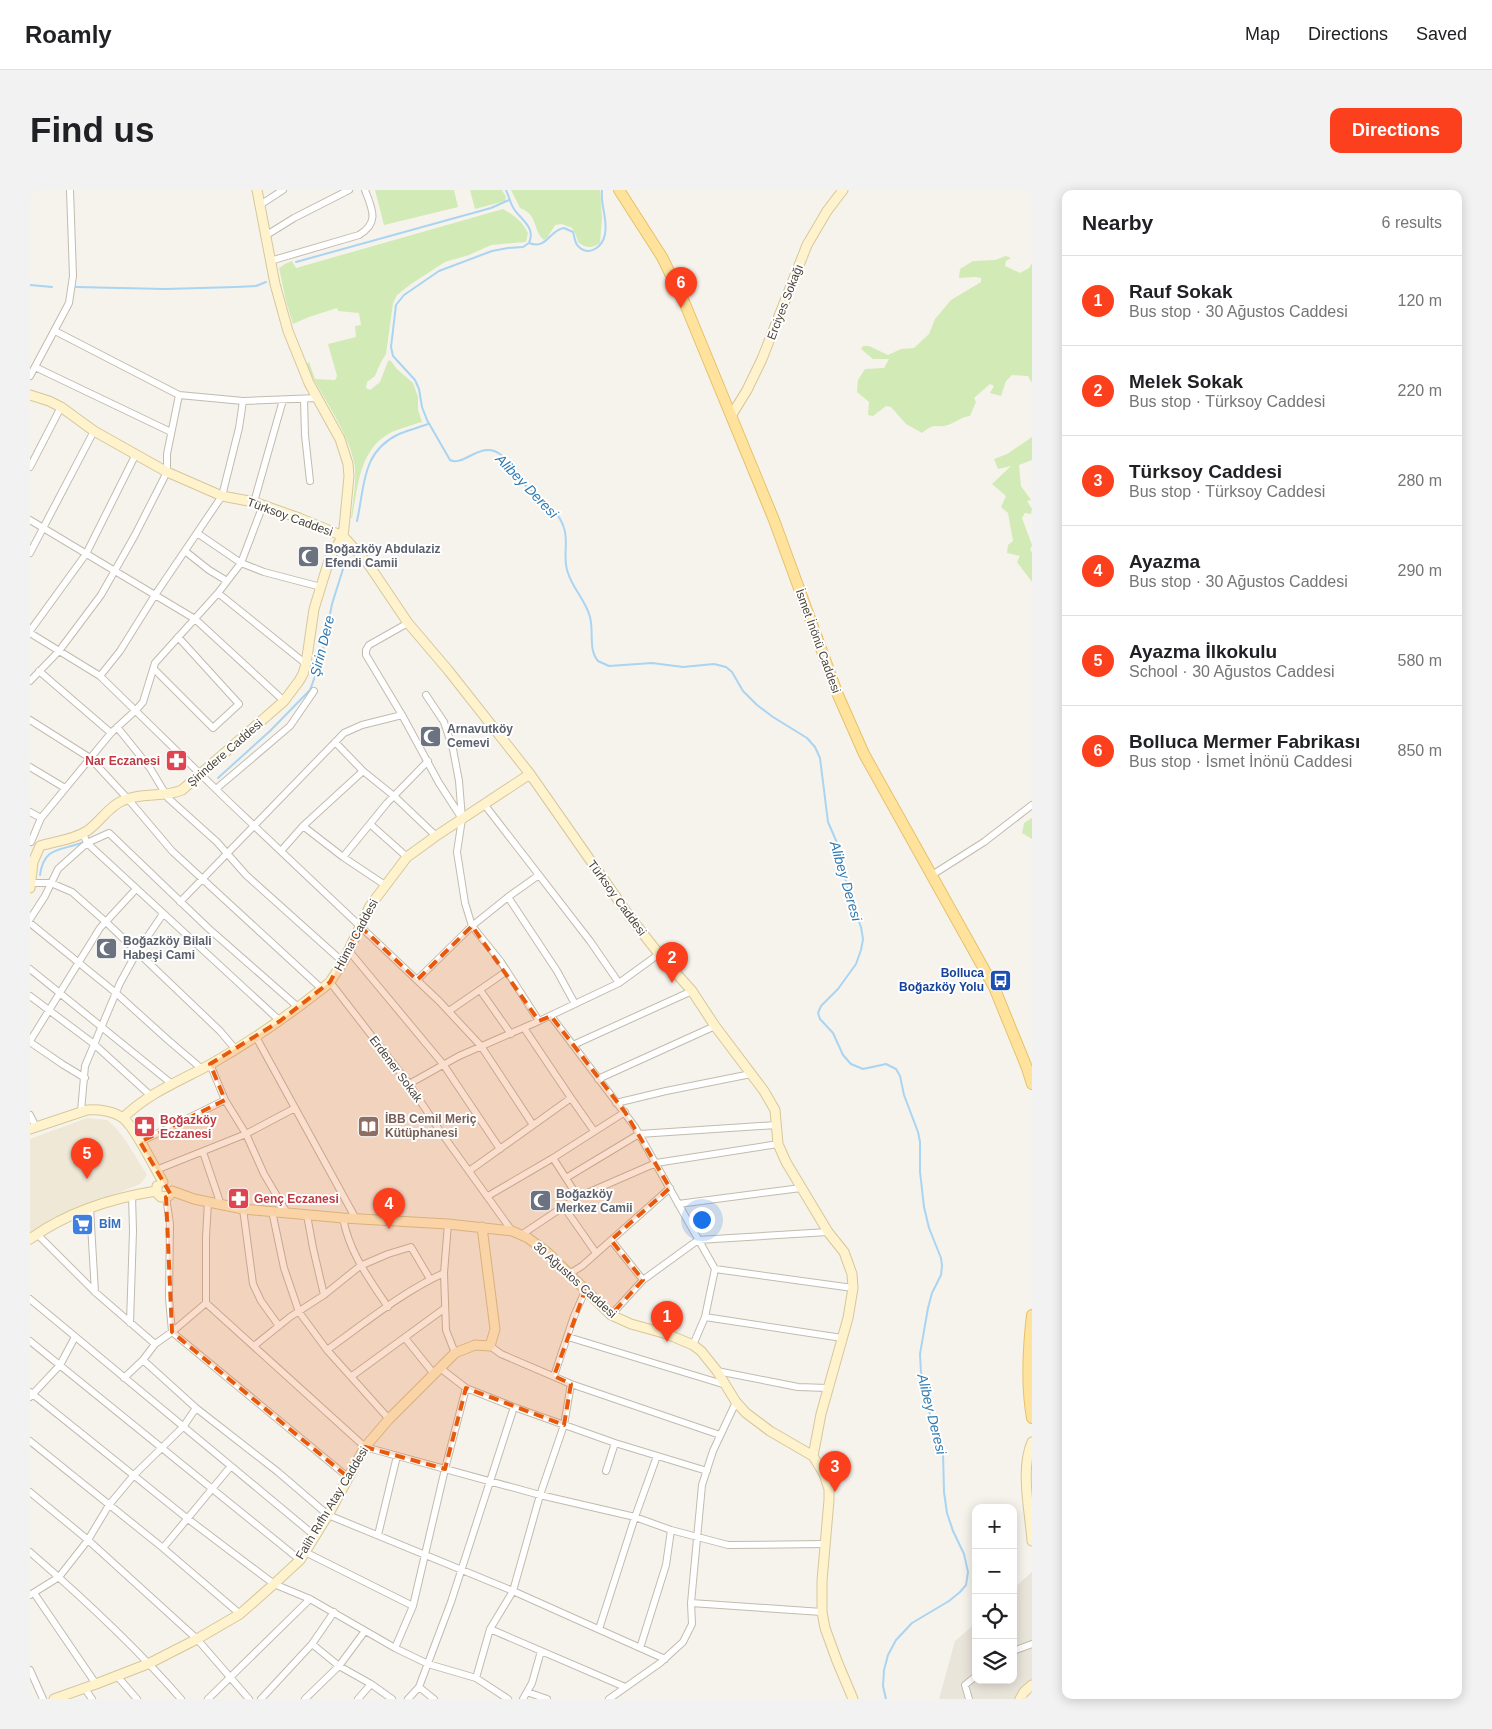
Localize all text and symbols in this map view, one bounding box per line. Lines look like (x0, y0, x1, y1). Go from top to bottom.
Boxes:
text: Roamly (25, 21, 112, 48)
text: Map (1245, 24, 1280, 44)
text: Directions (1308, 24, 1388, 44)
text: Saved (1416, 24, 1467, 44)
button: Directions (1330, 108, 1462, 153)
text: Find us (30, 110, 154, 149)
text: Nearby (1082, 211, 1153, 234)
text: 6 results (1382, 214, 1442, 231)
street label: Erciyes Sokağı (764, 262, 806, 342)
pin: 6 (665, 267, 697, 308)
text: Rauf Sokak (1129, 281, 1232, 302)
text: 1 (1094, 292, 1102, 309)
text: 120 m (1398, 292, 1442, 309)
text: Bus stop · 30 Ağustos Caddesi (1129, 303, 1348, 320)
text: Melek Sokak (1129, 371, 1243, 392)
text: 2 (1094, 382, 1102, 399)
text: 220 m (1398, 382, 1442, 399)
text: Bus stop · Türksoy Caddesi (1129, 393, 1325, 410)
water label: Alibey Deresi (492, 450, 562, 522)
text: Türksoy Caddesi (1129, 461, 1282, 482)
text: 3 (1094, 472, 1102, 489)
text: 280 m (1398, 472, 1442, 489)
text: Bus stop · Türksoy Caddesi (1129, 483, 1325, 500)
street label: Türksoy Caddesi (245, 495, 335, 539)
place label: Boğazköy Abdulaziz Efendi Camii (325, 542, 441, 570)
mosque icon: Boğazköy Abdulaziz Efendi Camii (297, 544, 321, 568)
text: Ayazma (1129, 551, 1200, 572)
text: 4 (1094, 562, 1102, 579)
text: 290 m (1398, 562, 1442, 579)
text: Bus stop · 30 Ağustos Caddesi (1129, 573, 1348, 590)
street label: İsmet İnönü Caddesi (793, 587, 843, 695)
water label: Şirin Dere (307, 614, 337, 678)
text: Ayazma İlkokulu (1129, 641, 1277, 662)
text: 5 (1094, 652, 1102, 669)
text: 580 m (1398, 652, 1442, 669)
text: School · 30 Ağustos Caddesi (1129, 663, 1334, 680)
street label: Şirindere Caddesi (184, 716, 266, 790)
place label: Arnavutköy Cemevi (447, 722, 513, 750)
mosque icon: Arnavutköy Cemevi (419, 724, 443, 748)
text: Bolluca Mermer Fabrikası (1129, 731, 1360, 752)
text: 6 (1094, 742, 1102, 759)
text: 850 m (1398, 742, 1442, 759)
pharmacy icon: Nar Eczanesi (164, 749, 188, 773)
text: Bus stop · İsmet İnönü Caddesi (1129, 753, 1352, 770)
place label: Nar Eczanesi (85, 754, 160, 768)
water label: Alibey Deresi (827, 838, 865, 924)
street label: Türksoy Caddesi (585, 857, 649, 939)
street label: Hüma Caddesi (331, 897, 381, 973)
place label: Boğazköy Bilali Habeşi Cami (123, 934, 212, 962)
mosque icon: Boğazköy Bilali Habeşi Cami (95, 936, 119, 960)
pin: 2 (656, 942, 688, 983)
place label: Bolluca Boğazköy Yolu (899, 966, 984, 994)
bus stop icon: Bolluca Boğazköy Yolu (988, 968, 1012, 992)
street label: Erdener Sokak (367, 1033, 426, 1106)
place label: İBB Cemil Meriç Kütüphanesi (385, 1111, 477, 1140)
place label: Boğazköy Eczanesi (160, 1113, 217, 1141)
library icon: İBB Cemil Meriç Kütüphanesi (357, 1114, 381, 1138)
pharmacy icon: Boğazköy Eczanesi (132, 1115, 156, 1139)
pin: 5 (71, 1138, 103, 1179)
pharmacy icon: Genç Eczanesi (226, 1187, 250, 1211)
place label: Boğazköy Merkez Camii (556, 1187, 633, 1215)
pin: 4 (373, 1188, 405, 1229)
mosque icon: Boğazköy Merkez Camii (528, 1189, 552, 1213)
place label: Genç Eczanesi (254, 1192, 339, 1206)
your location (689, 1207, 715, 1233)
supermarket icon: BİM (71, 1212, 95, 1236)
place label: BİM (99, 1216, 121, 1231)
street label: 30 Ağustos Caddesi (531, 1239, 619, 1321)
pin: 1 (651, 1301, 683, 1342)
water label: Alibey Deresi (914, 1371, 950, 1457)
street label: Falih Rıfhı Atay Caddesi (293, 1444, 371, 1562)
pin: 3 (819, 1451, 851, 1492)
map controls (972, 1504, 1017, 1684)
button: + (972, 1504, 1017, 1549)
button: − (972, 1549, 1017, 1594)
button: locate (972, 1594, 1017, 1639)
button: layers (972, 1639, 1017, 1684)

